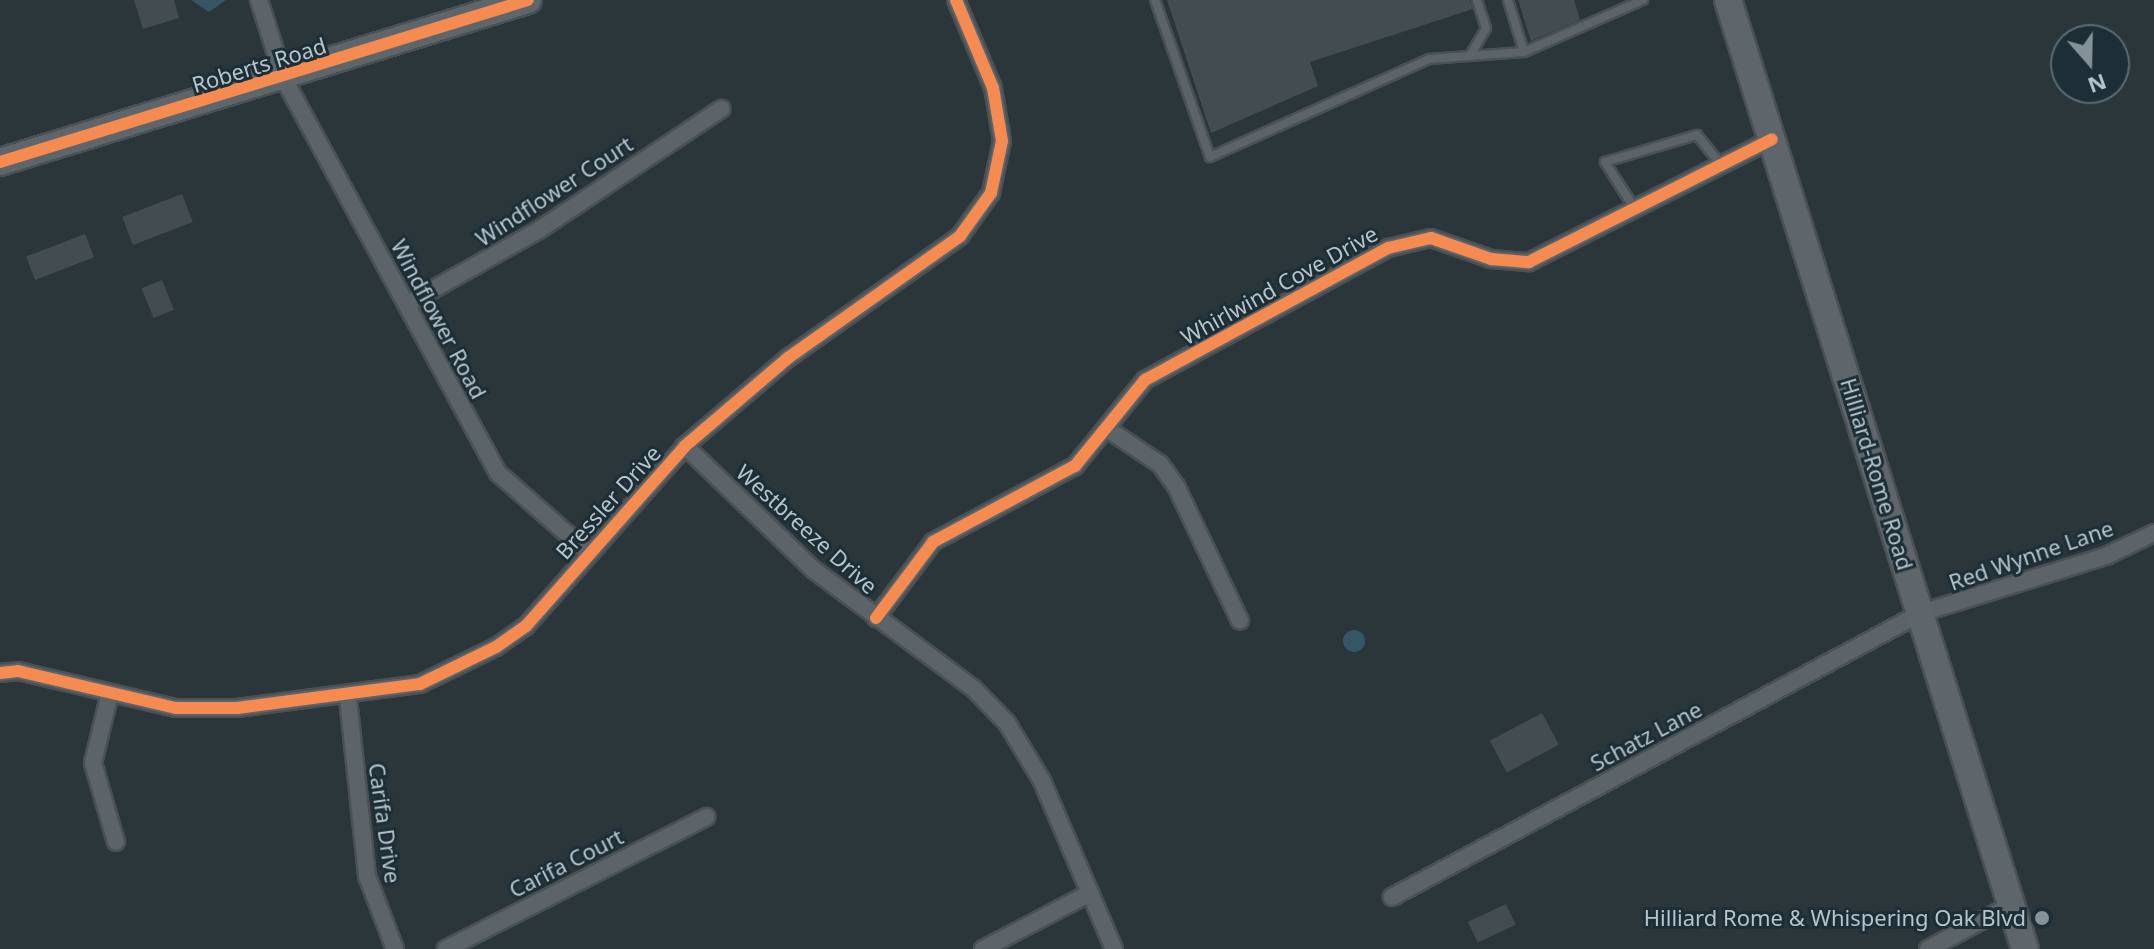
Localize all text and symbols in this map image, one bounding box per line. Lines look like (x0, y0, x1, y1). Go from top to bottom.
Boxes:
north arrow (2050, 24, 2130, 104)
street label: Roberts Road (189, 32, 329, 98)
text: N (2084, 68, 2111, 102)
street label: Windflower Court (471, 130, 637, 252)
street label: Whirlwind Cove Drive (1176, 220, 1382, 350)
street label: Windflower Road (386, 235, 492, 403)
street label: Hilliard-Rome Road (1835, 375, 1919, 573)
street label: Bressler Drive (550, 440, 666, 564)
street label: Westbreeze Drive (731, 459, 883, 599)
street label: Red Wynne Lane (1945, 514, 2117, 596)
street label: Schatz Lane (1586, 696, 1706, 776)
street label: Carifa Drive (364, 761, 406, 885)
street label: Carifa Court (505, 823, 627, 903)
place label: Hilliard Rome & Whispering Oak Blvd (1644, 905, 2026, 931)
marker: Hilliard Rome & Whispering Oak Blvd (2033, 909, 2051, 927)

